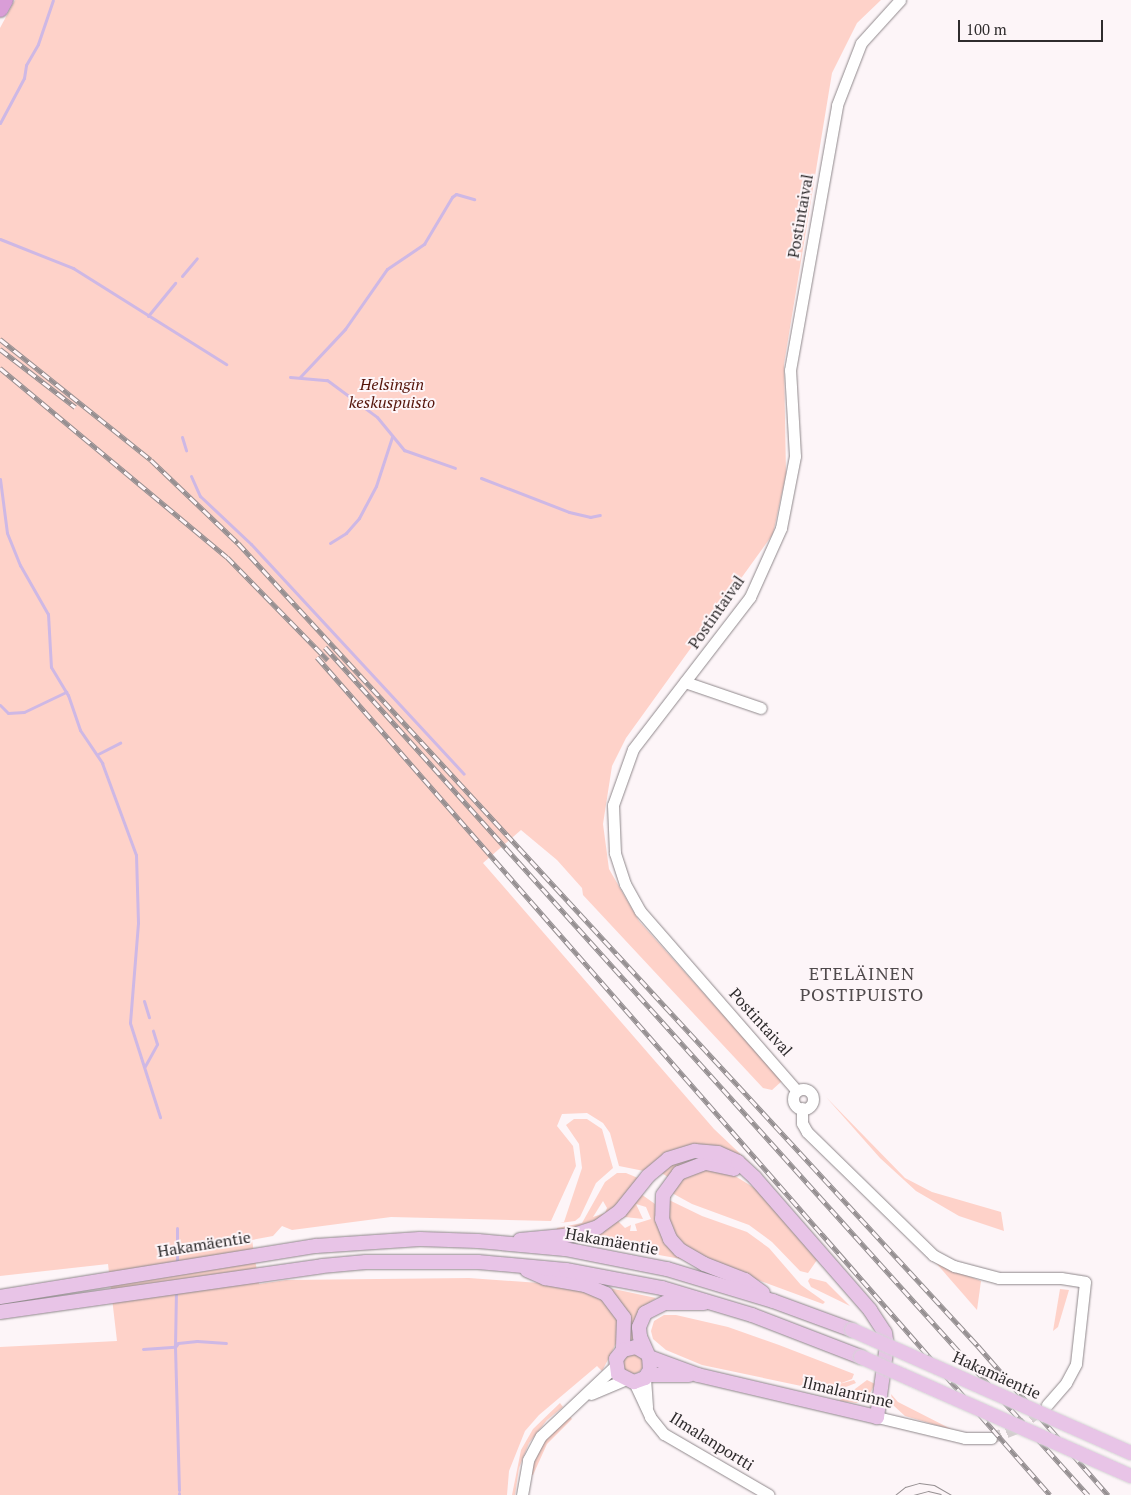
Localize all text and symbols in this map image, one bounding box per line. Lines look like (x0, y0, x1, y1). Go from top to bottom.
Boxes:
scale bar (961, 10, 1106, 42)
text: 100 m (966, 19, 1007, 39)
street label: Postintaival (783, 173, 817, 259)
park label: Helsingin keskuspuisto (349, 374, 435, 412)
street label: Postintaival (684, 572, 748, 652)
district label: ETELÄINEN POSTIPUISTO (798, 963, 926, 1006)
street label: Postintaival (725, 984, 797, 1060)
street label: Hakamäentie (564, 1223, 660, 1259)
street label: Hakamäentie (156, 1227, 252, 1261)
street label: Hakamäentie (950, 1347, 1044, 1403)
street label: Ilmalanrinne (801, 1372, 895, 1412)
street label: Ilmalanportti (666, 1408, 758, 1474)

